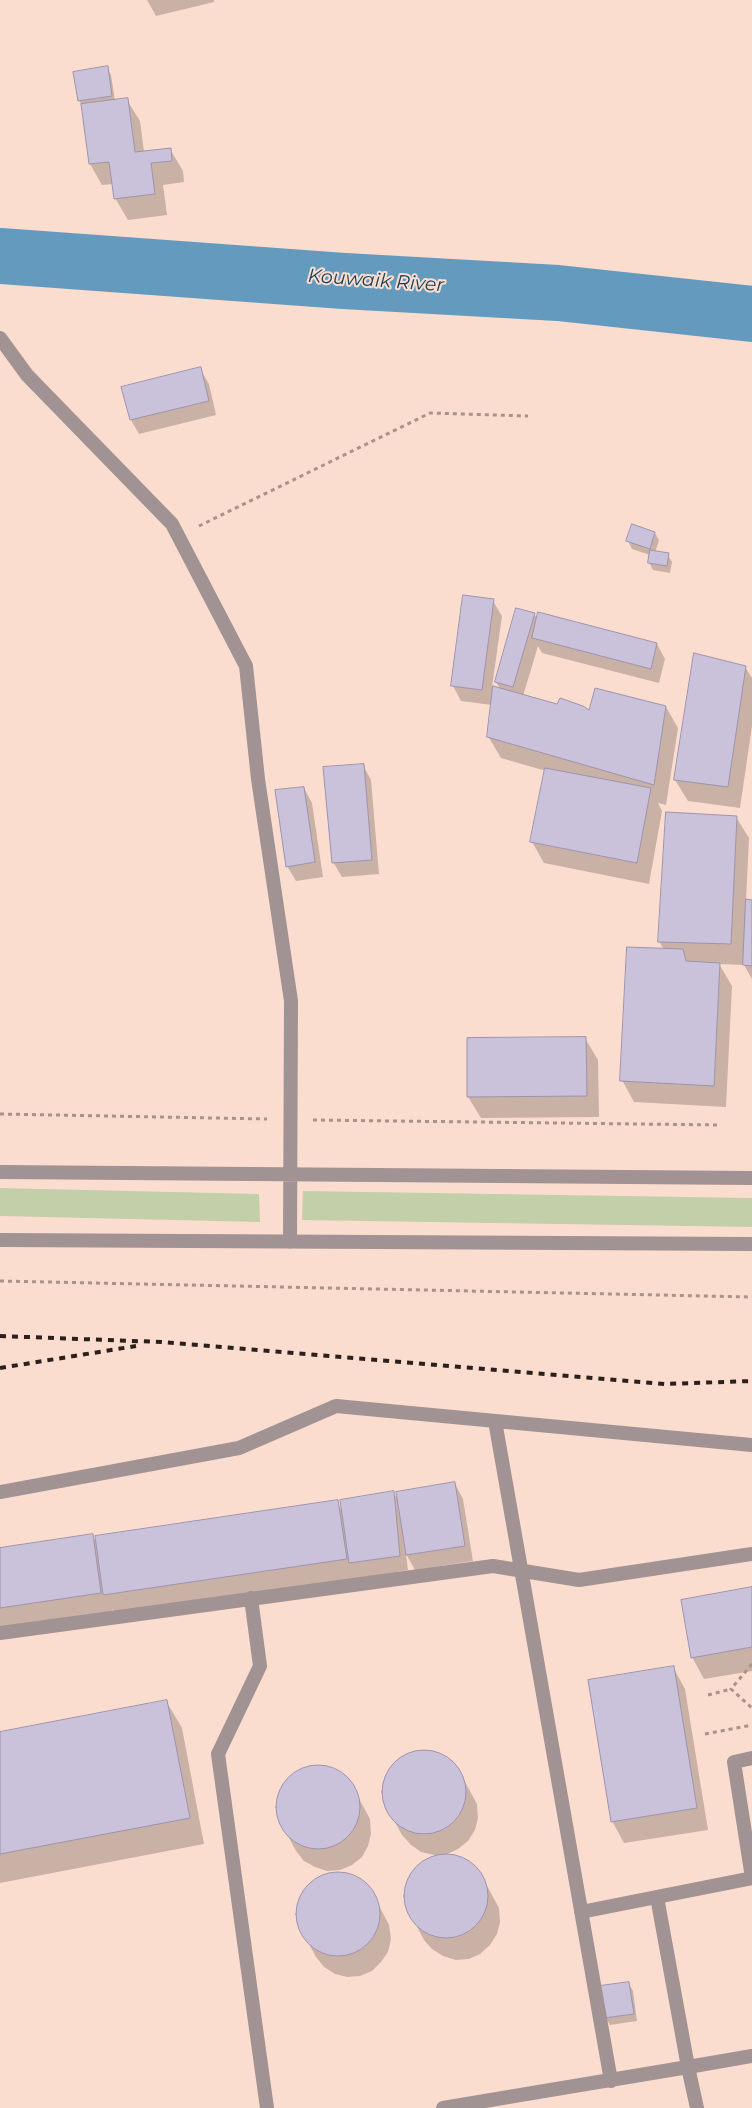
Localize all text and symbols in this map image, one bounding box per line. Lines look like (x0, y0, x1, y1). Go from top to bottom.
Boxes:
water label: Kouwaik River (307, 265, 445, 297)

